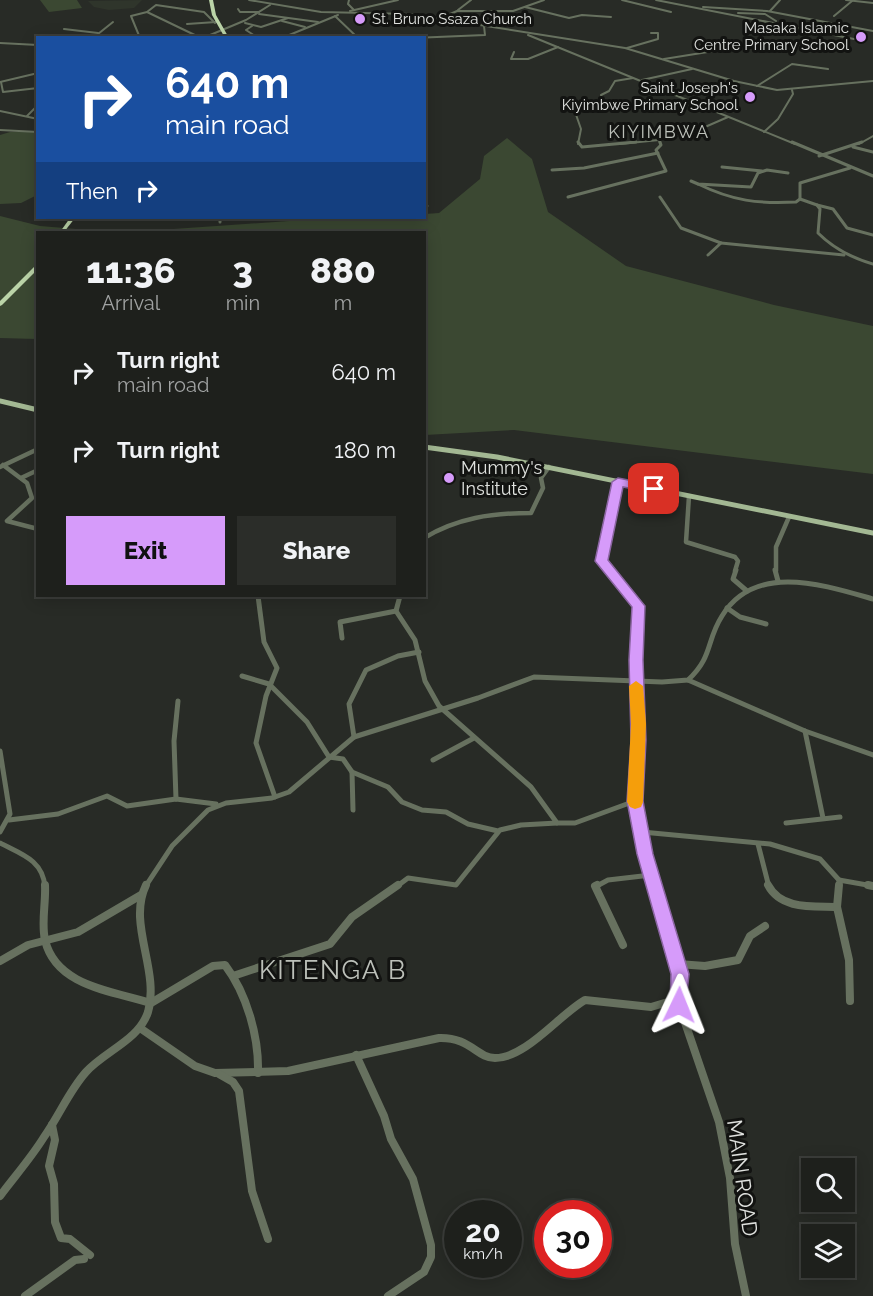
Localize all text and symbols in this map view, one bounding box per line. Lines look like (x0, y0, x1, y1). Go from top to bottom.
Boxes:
place label: St. Bruno Ssaza Church (372, 10, 532, 28)
marker: St. Bruno Ssaza Church (353, 12, 367, 26)
place label: Masaka Islamic Centre Primary School (694, 19, 850, 54)
marker: Masaka Islamic Centre Primary School (854, 30, 868, 44)
text: 640 m (165, 59, 289, 108)
icon: right (66, 60, 144, 138)
place label: Saint Joseph's Kiyimbwe Primary School (562, 79, 739, 114)
marker: Saint Joseph's Kiyimbwe Primary School (743, 90, 757, 104)
text: main road (165, 109, 290, 140)
district label: KIYIMBWA (608, 121, 710, 142)
icon: right (130, 174, 163, 207)
text: Then (66, 178, 118, 204)
text: 11:36 (86, 249, 176, 291)
text: 3 (233, 249, 253, 291)
text: 880 (310, 249, 376, 291)
text: Arrival (101, 291, 160, 315)
text: min (226, 291, 260, 315)
text: m (334, 291, 352, 315)
text: Turn right (117, 347, 220, 373)
icon: right (66, 356, 99, 389)
text: 640 m (331, 359, 396, 385)
text: main road (117, 373, 209, 397)
icon: right (66, 434, 99, 467)
text: Turn right (117, 437, 220, 463)
text: 180 m (334, 437, 396, 463)
place label: Mummy's Institute (461, 457, 543, 499)
pin (628, 463, 679, 514)
marker: Mummy's Institute (442, 471, 456, 485)
icon: arrive (637, 472, 670, 505)
button: Exit (66, 516, 225, 585)
button: Share (237, 516, 396, 585)
district label: KITENGA B (259, 955, 407, 985)
position arrow (647, 973, 711, 1037)
street label: MAIN ROAD (722, 1118, 763, 1238)
map controls (801, 1158, 855, 1278)
button: search (801, 1158, 855, 1212)
speed limit sign: 30 (534, 1200, 612, 1278)
text: 20 (465, 1214, 501, 1249)
button: layers (801, 1224, 855, 1278)
text: km/h (463, 1245, 503, 1263)

